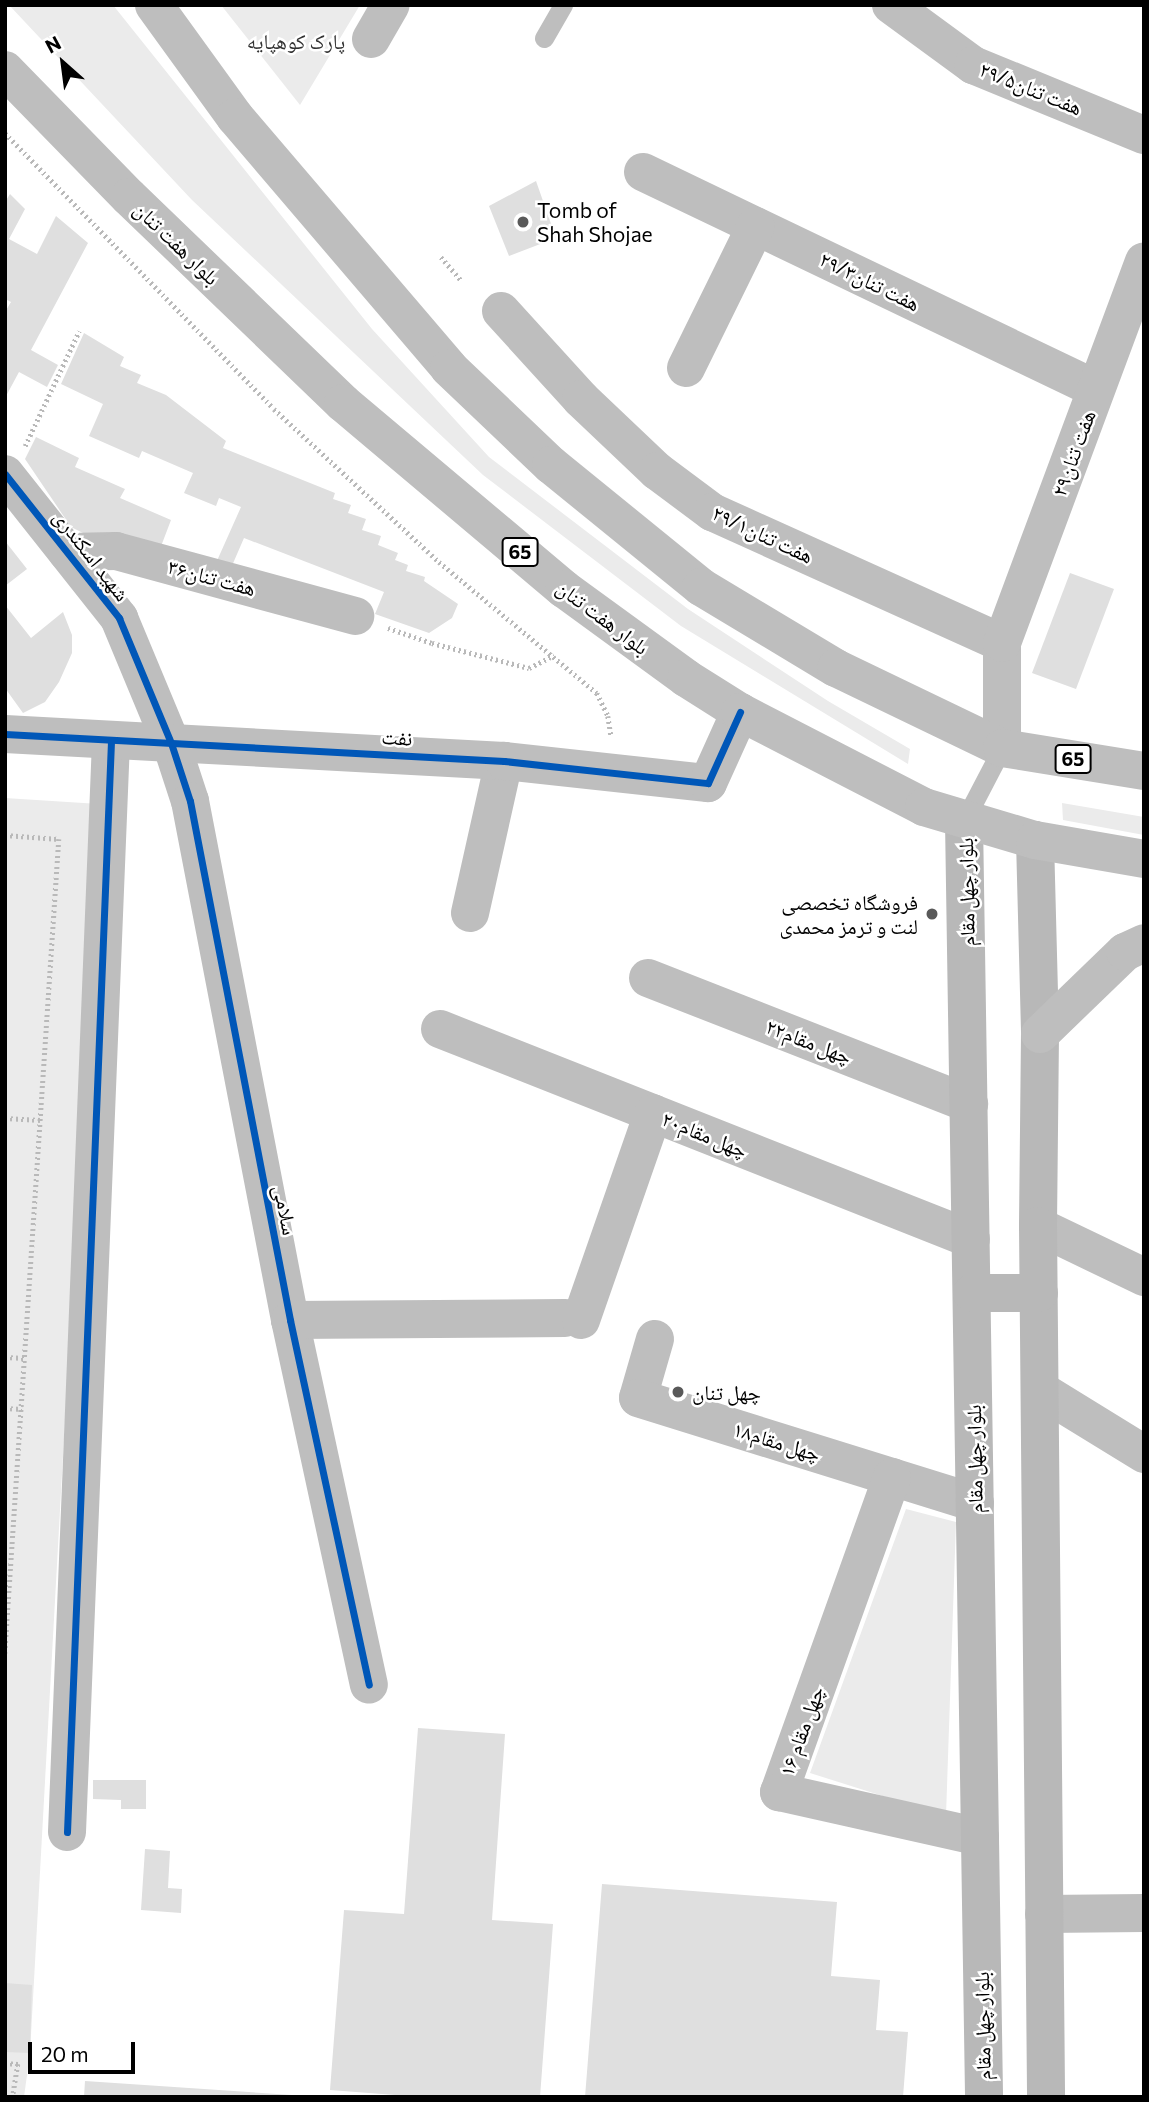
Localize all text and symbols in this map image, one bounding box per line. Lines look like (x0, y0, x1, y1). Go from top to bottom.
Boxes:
north arrow (28, 28, 98, 98)
park label: پارک کوهپایه (247, 28, 345, 54)
text: N (41, 31, 65, 58)
street label: ۲۹/۵هفت تنان (976, 56, 1086, 120)
street label: بلوار هفت تنان (129, 196, 225, 290)
place label: Tomb of Shah Shojae (537, 197, 653, 247)
marker: Tomb of Shah Shojae (515, 214, 531, 230)
street label: ۲۹/۳هفت تنان (816, 246, 924, 316)
street label: هفت تنان۲۹ (1046, 407, 1100, 499)
street label: ۲۹/۱هفت تنان (708, 500, 818, 568)
street label: شهید اسکندری (49, 504, 135, 606)
road number: 65 (501, 537, 539, 568)
street label: هفت تنان۳۶ (165, 553, 259, 601)
street label: بلوار هفت تنان (552, 574, 654, 660)
street label: نفت (381, 724, 413, 750)
road number: 65 (1054, 744, 1092, 774)
street label: بلوار چهل مقام (952, 837, 980, 947)
place label: فروشگاه تخصصی لنت و ترمز محمدی (779, 889, 918, 939)
marker: فروشگاه تخصصی لنت و ترمز محمدی (924, 906, 940, 922)
street label: چهل مقام۲۲ (763, 1013, 855, 1069)
street label: چهل مقام۲۰ (659, 1105, 751, 1163)
street label: سلامی (269, 1183, 303, 1237)
place label: چهل تنان (692, 1379, 761, 1405)
marker: چهل تنان (670, 1384, 686, 1400)
street label: بلوار چهل مقام (960, 1404, 988, 1514)
street label: ۱۸چهل مقام (730, 1416, 824, 1466)
street label: چهل مقام ۱۶ (773, 1683, 829, 1779)
street label: بلوار چهل مقام (968, 1971, 996, 2081)
scale bar (32, 2028, 138, 2072)
text: 20 m (41, 2041, 89, 2066)

